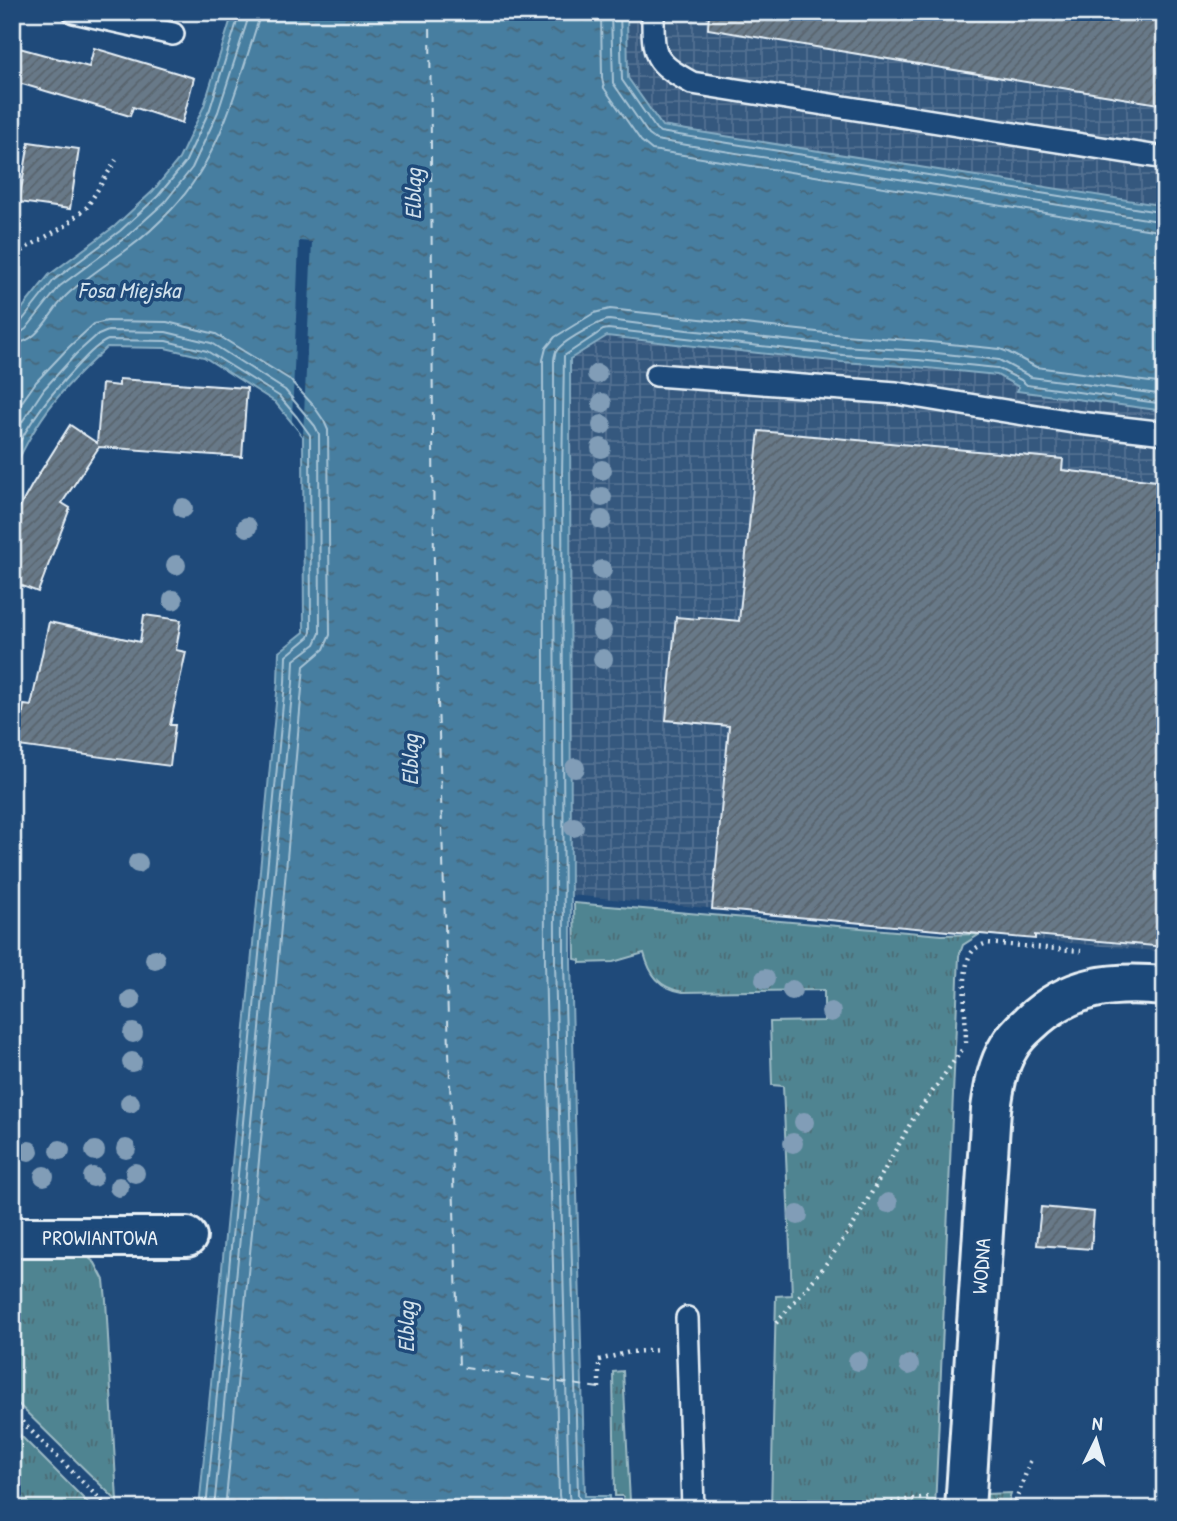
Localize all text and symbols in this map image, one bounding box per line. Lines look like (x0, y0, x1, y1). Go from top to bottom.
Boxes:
water label: Elbląg (397, 167, 429, 220)
water label: Fosa Miejska (78, 274, 182, 305)
water label: Elbląg (394, 733, 426, 786)
street label: PROWIANTOWA (42, 1223, 158, 1252)
street label: WODNA (965, 1237, 997, 1295)
water label: Elbląg (390, 1300, 422, 1353)
north arrow (1062, 1406, 1132, 1476)
text: N (1091, 1410, 1104, 1436)

